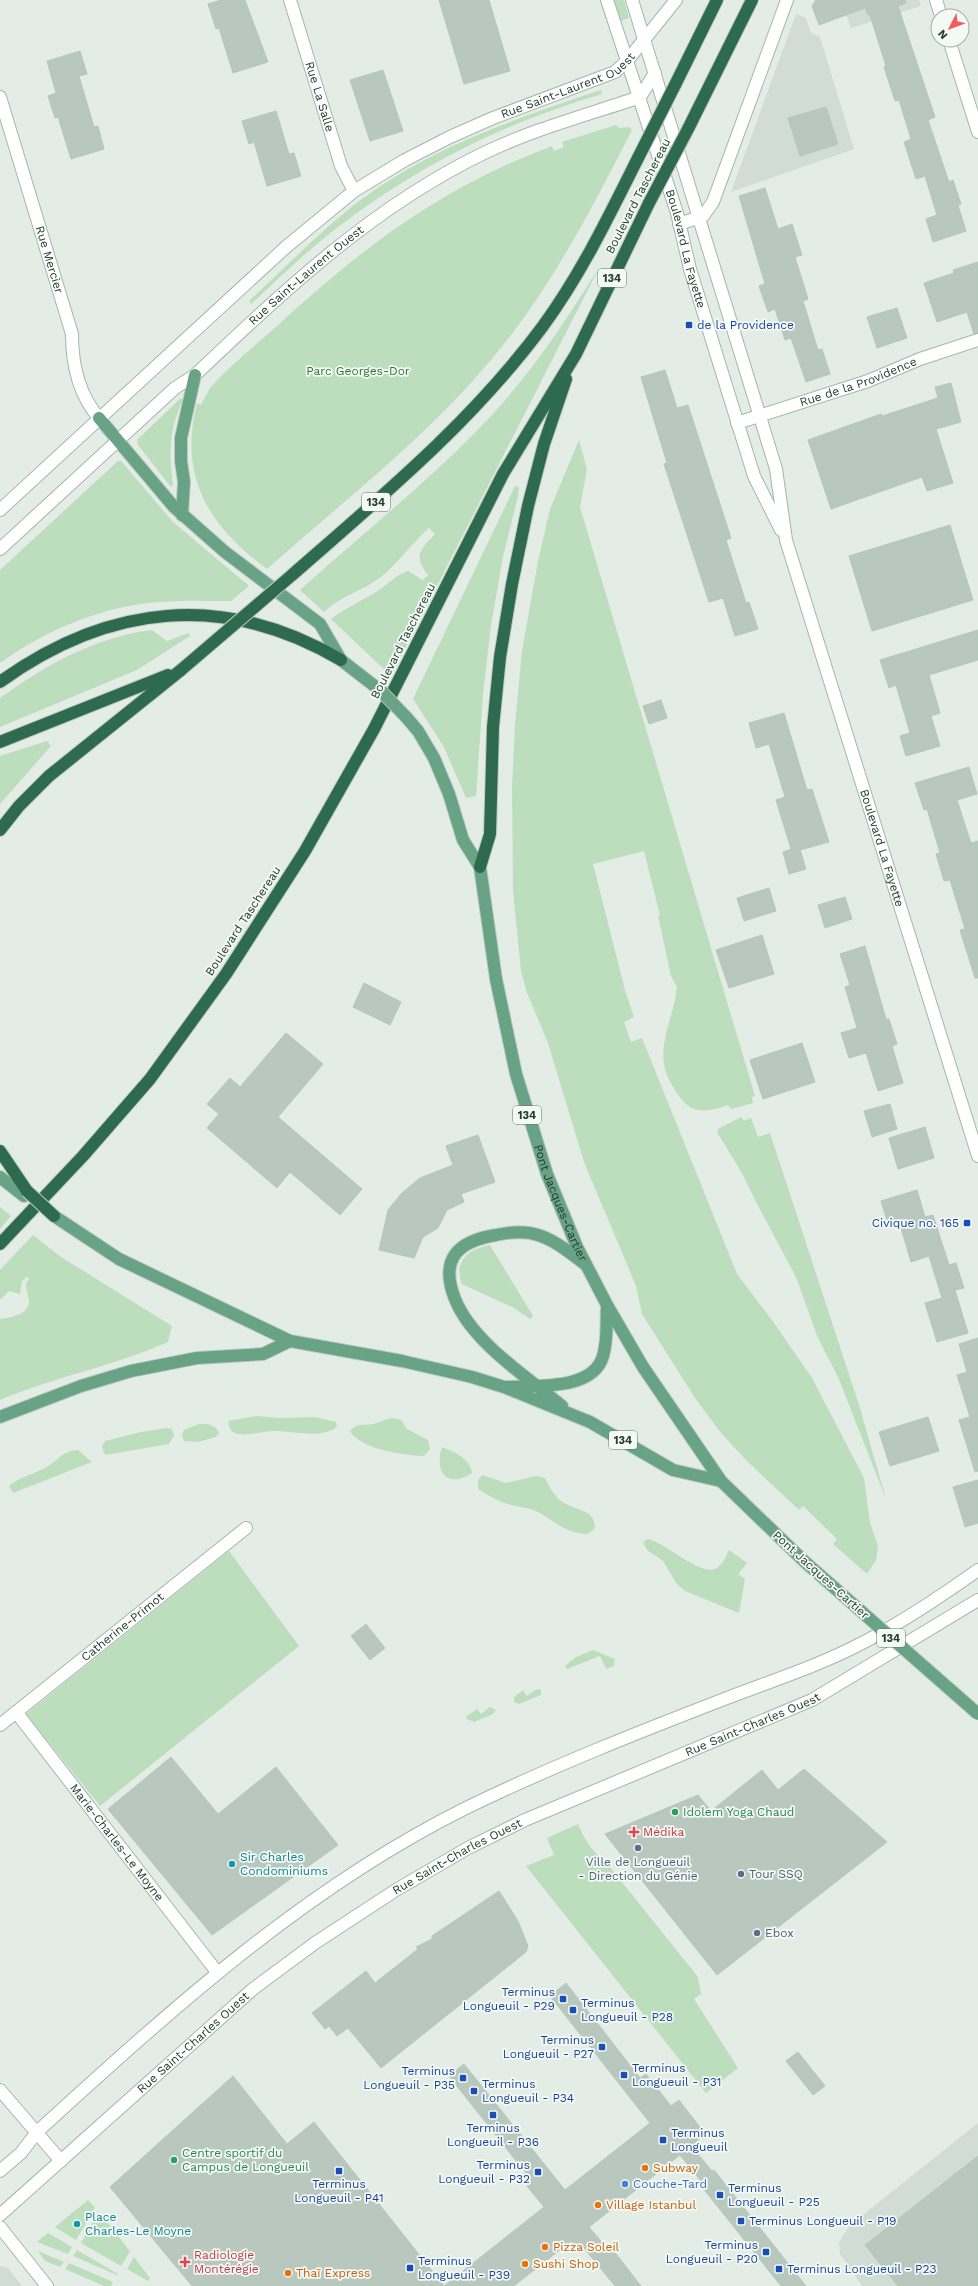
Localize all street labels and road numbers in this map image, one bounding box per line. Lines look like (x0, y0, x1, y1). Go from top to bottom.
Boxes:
street label: Rue Saint-Laurent Ouest (499, 50, 638, 121)
street label: Rue La Salle (302, 60, 337, 133)
street label: Boulevard Taschereau (603, 136, 673, 256)
street label: Boulevard La Fayette (663, 188, 709, 310)
street label: Rue Saint-Laurent Ouest (246, 223, 366, 328)
street label: Rue Mercier (33, 224, 66, 295)
road number: 134 (598, 269, 626, 287)
street label: Rue de la Providence (798, 354, 919, 409)
road number: 134 (362, 493, 390, 511)
street label: Boulevard Taschereau (368, 581, 438, 701)
street label: Boulevard La Fayette (857, 788, 907, 909)
street label: Boulevard Taschereau (202, 864, 284, 978)
road number: 134 (513, 1106, 541, 1124)
street label: Pont Jacques-Cartier (531, 1143, 590, 1264)
road number: 134 (609, 1431, 637, 1449)
street label: Pont Jacques-Cartier (770, 1528, 872, 1622)
street label: Catherine-Primot (78, 1590, 167, 1664)
road number: 134 (877, 1629, 905, 1647)
street label: Rue Saint-Charles Ouest (683, 1690, 823, 1759)
street label: Marie-Charles-Le Moyne (67, 1781, 167, 1904)
street label: Rue Saint-Charles Ouest (390, 1816, 524, 1898)
street label: Rue Saint-Charles Ouest (134, 1989, 252, 2096)

